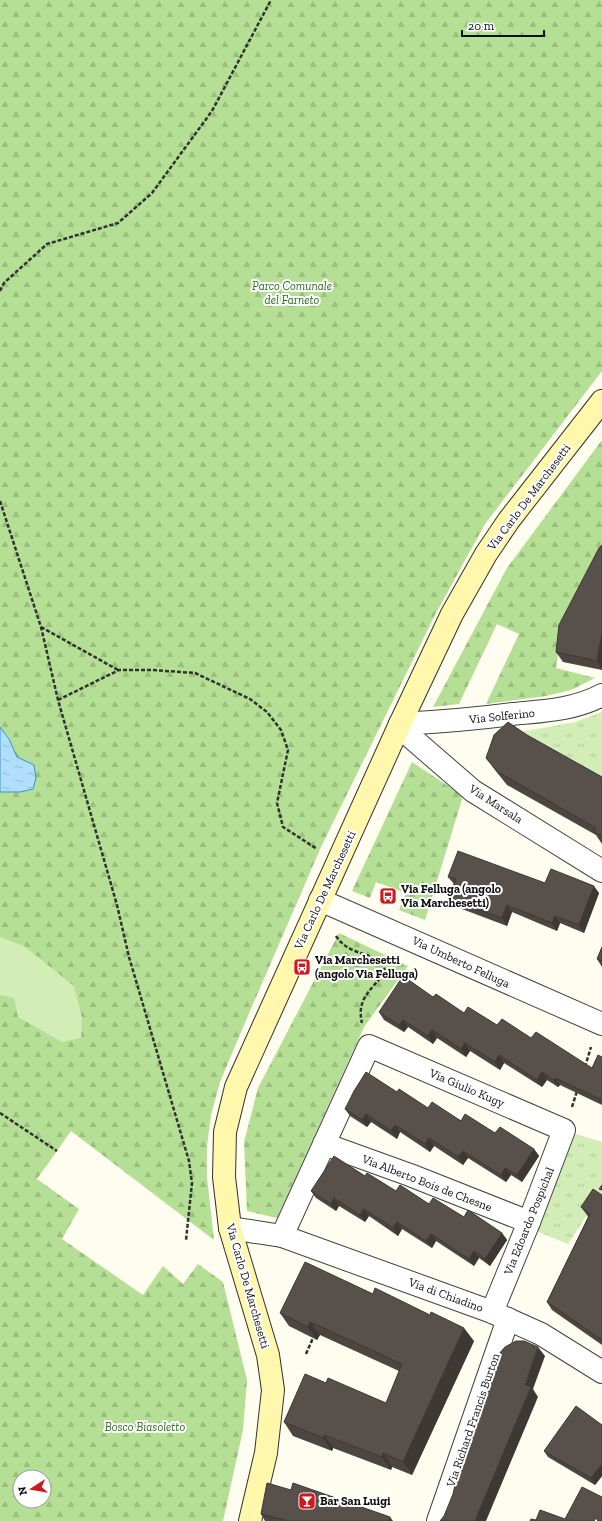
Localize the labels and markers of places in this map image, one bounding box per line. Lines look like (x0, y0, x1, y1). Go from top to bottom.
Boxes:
place label: Via Felluga (angolo Via Marchesetti) (401, 882, 502, 910)
bus stop icon: Via Felluga (angolo Via Marchesetti) (378, 886, 398, 906)
place label: Via Marchesetti (angolo Via Felluga) (315, 953, 418, 981)
bus stop icon: Via Marchesetti (angolo Via Felluga) (292, 957, 312, 977)
bar icon: Bar San Luigi (297, 1491, 317, 1511)
place label: Bar San Luigi (320, 1494, 391, 1508)

